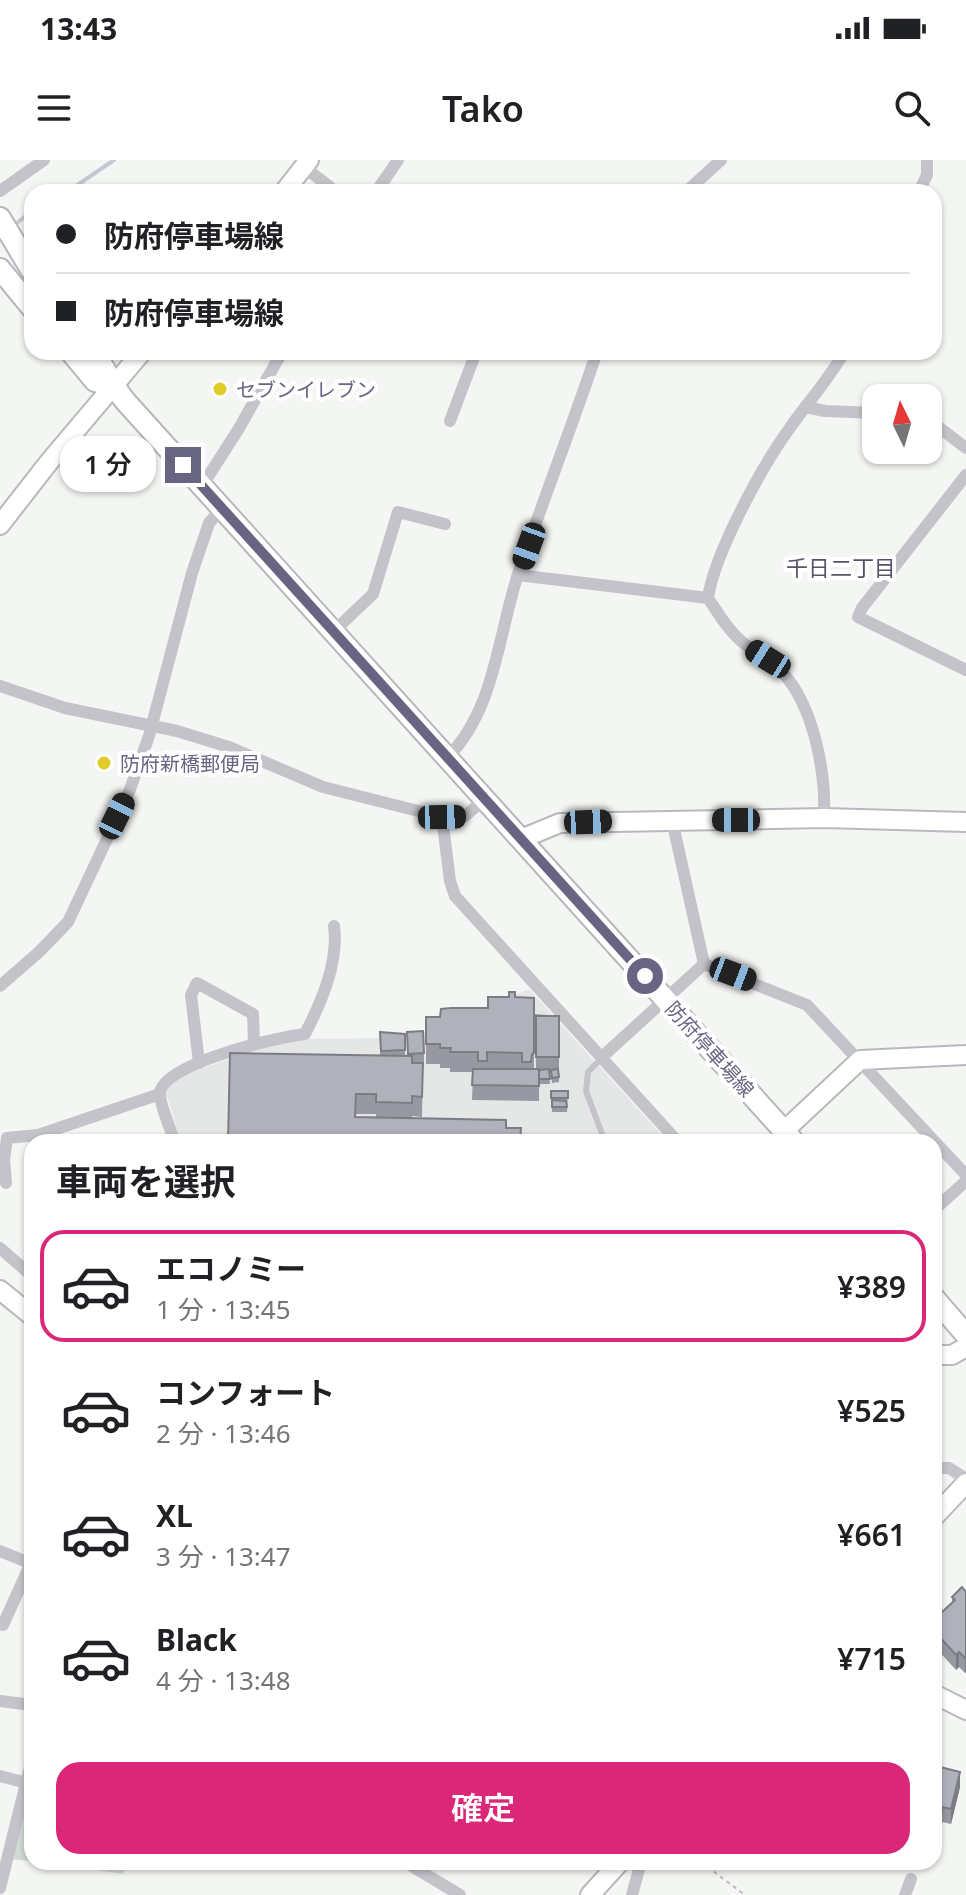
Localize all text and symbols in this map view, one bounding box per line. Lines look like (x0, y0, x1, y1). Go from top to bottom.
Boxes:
text: 13:43 (40, 8, 117, 49)
text: Tako (442, 84, 524, 133)
icon: menu (32, 86, 76, 130)
icon: search (890, 86, 934, 130)
text: 防府停車場線 (104, 215, 284, 256)
text: 防府停車場線 (104, 292, 284, 333)
place label: セブンイレブン (236, 376, 376, 403)
marker: セブンイレブン (211, 380, 229, 398)
north arrow (862, 384, 942, 464)
map controls (862, 384, 942, 464)
callout: 1 分 (59, 437, 155, 493)
text: 1 分 (84, 446, 132, 482)
route end (165, 447, 201, 483)
car (510, 519, 548, 573)
district label: 千日二丁目 (786, 552, 896, 582)
car (741, 636, 795, 682)
place label: 防府新橋郵便局 (120, 750, 260, 777)
marker: 防府新橋郵便局 (95, 754, 113, 772)
car (96, 789, 138, 843)
car (418, 805, 466, 829)
car (712, 808, 760, 832)
car (564, 809, 612, 835)
car (706, 954, 760, 994)
route start (627, 958, 663, 994)
street label: 防府停車場線 (660, 995, 760, 1103)
text: 車両を選択 (56, 1157, 236, 1206)
text: エコノミー (156, 1248, 306, 1289)
icon: car (60, 1250, 132, 1322)
text: ¥389 (837, 1266, 906, 1307)
text: 1 分 · 13:45 (156, 1291, 291, 1327)
text: コンフォート (156, 1372, 335, 1413)
icon: car (60, 1374, 132, 1446)
text: ¥525 (837, 1390, 906, 1431)
text: 2 分 · 13:46 (156, 1415, 291, 1451)
text: XL (156, 1495, 193, 1536)
icon: car (60, 1498, 132, 1570)
text: ¥661 (837, 1514, 906, 1555)
text: 3 分 · 13:47 (156, 1538, 291, 1574)
text: Black (156, 1619, 237, 1660)
icon: car (60, 1622, 132, 1694)
text: ¥715 (837, 1638, 906, 1679)
text: 4 分 · 13:48 (156, 1662, 291, 1698)
button: 確定 (56, 1762, 910, 1854)

